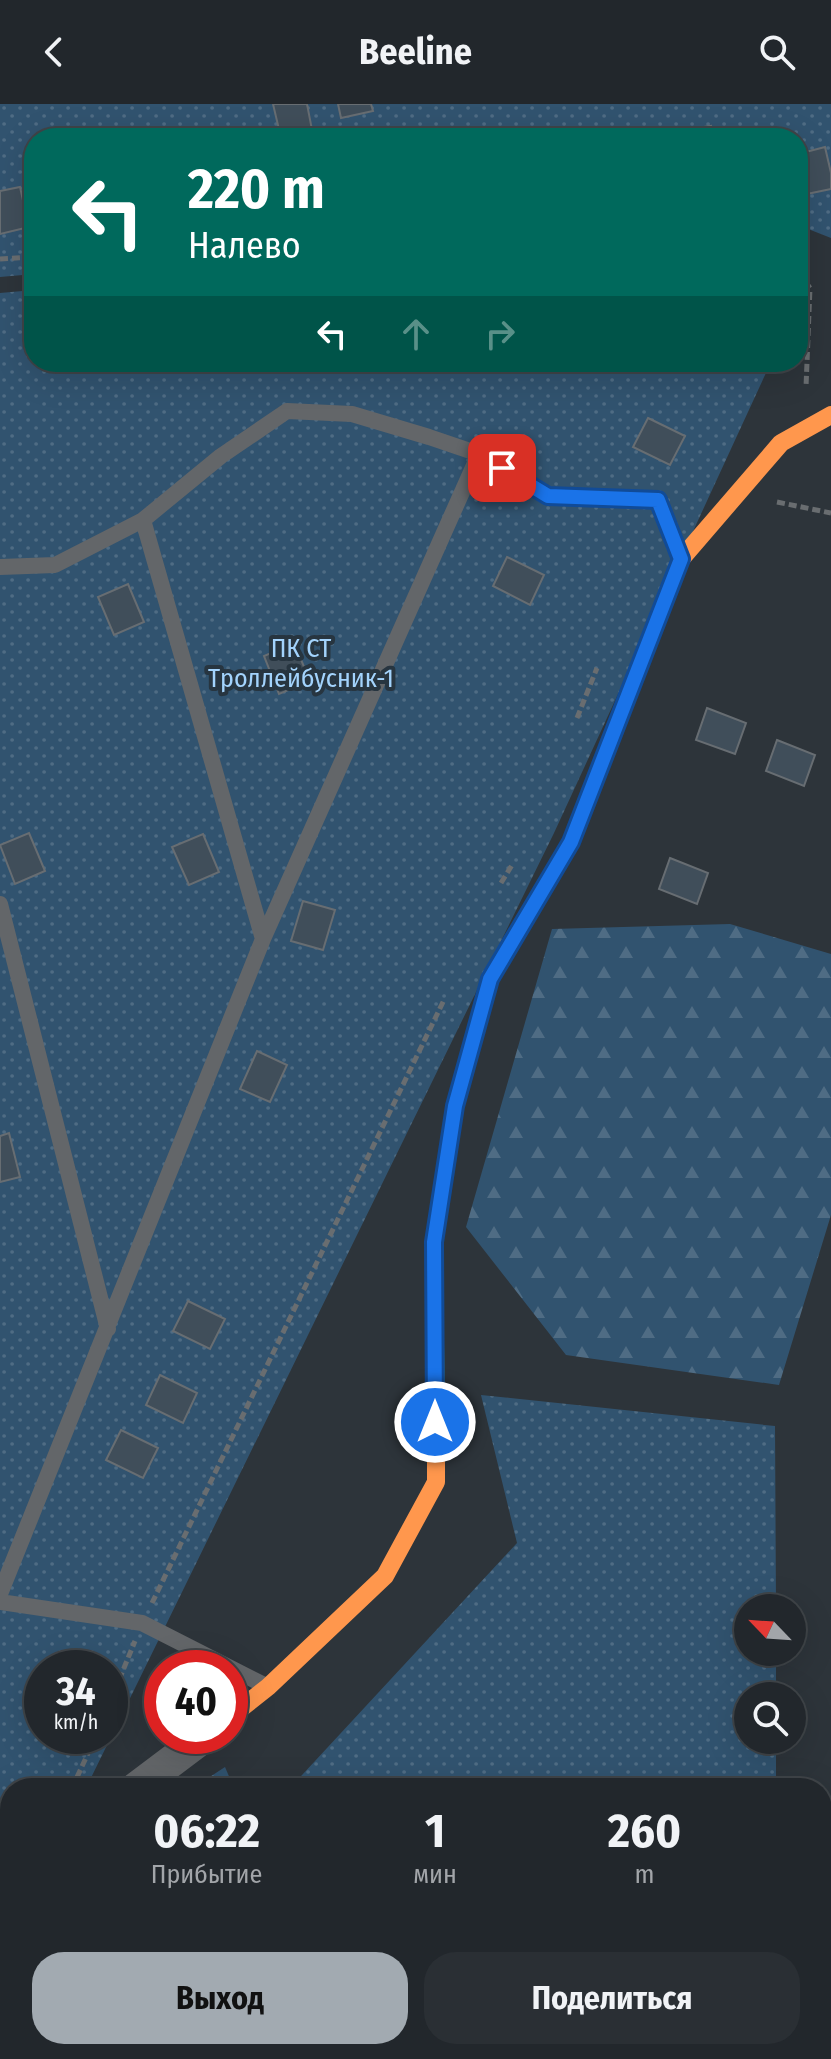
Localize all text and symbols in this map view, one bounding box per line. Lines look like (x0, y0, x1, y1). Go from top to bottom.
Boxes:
icon: back (32, 30, 76, 74)
text: Beeline (359, 30, 472, 74)
icon: search (755, 30, 799, 74)
text: 220 m (188, 156, 325, 223)
icon: left (56, 160, 160, 264)
text: Налево (188, 224, 301, 268)
icon: left (310, 312, 354, 356)
icon: ahead (394, 312, 438, 356)
icon: right (478, 312, 522, 356)
pin (468, 434, 536, 502)
icon: arrive (480, 446, 524, 490)
park label: ПК СТ Троллейбусник-1 (208, 633, 394, 694)
position arrow (393, 1380, 477, 1464)
north arrow (734, 1594, 806, 1666)
map controls (734, 1594, 806, 1754)
speed limit sign: 40 (144, 1650, 248, 1754)
text: 34 (56, 1668, 96, 1716)
button: search (734, 1682, 806, 1754)
text: km/h (54, 1710, 98, 1734)
text: 06:22 (153, 1802, 260, 1860)
text: 1 (425, 1802, 445, 1860)
text: 260 (608, 1802, 681, 1860)
text: Прибытие (151, 1859, 262, 1890)
text: мин (413, 1859, 457, 1890)
text: m (634, 1859, 654, 1890)
button: Выход (32, 1952, 408, 2044)
button: Поделиться (424, 1952, 800, 2044)

